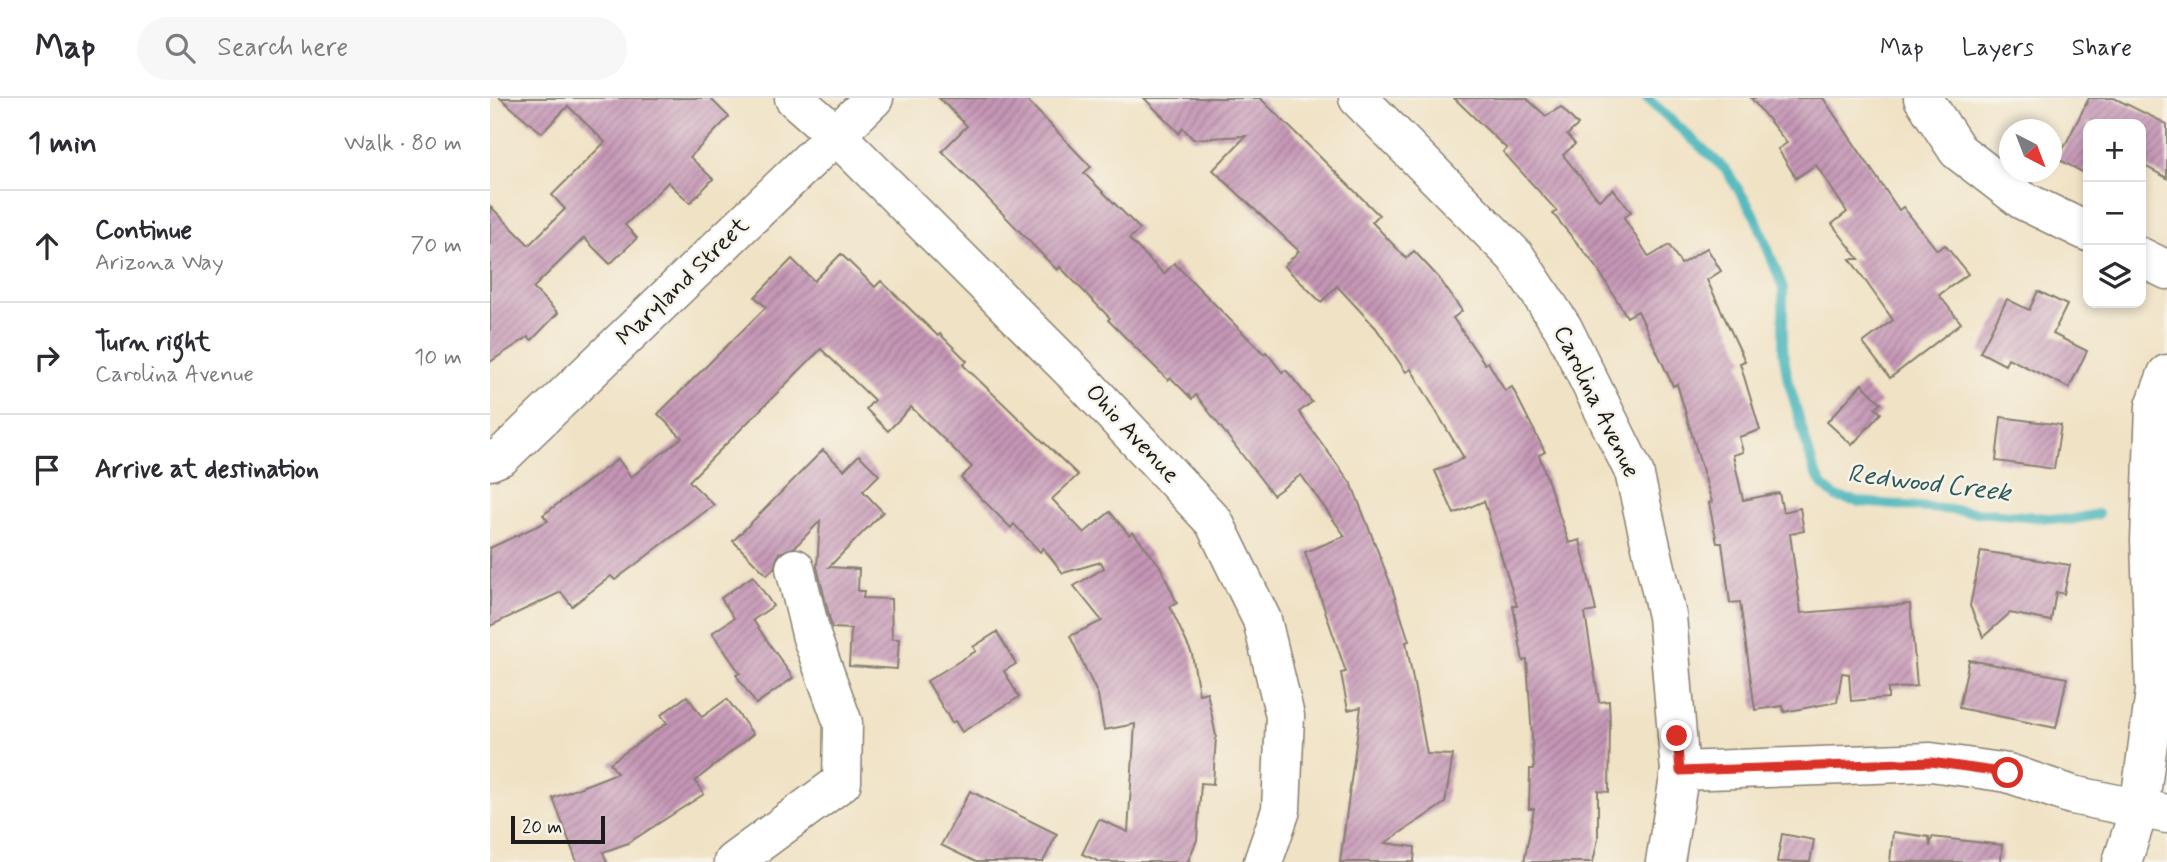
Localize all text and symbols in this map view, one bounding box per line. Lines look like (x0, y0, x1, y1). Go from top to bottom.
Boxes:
search box (137, 17, 627, 80)
text: Map (35, 26, 95, 70)
icon: search (161, 29, 199, 67)
text: Search here (217, 31, 348, 65)
text: Map (1880, 33, 1924, 64)
text: Layers (1962, 33, 2034, 64)
text: Share (2072, 33, 2132, 64)
north arrow (1999, 119, 2062, 182)
map controls (2083, 119, 2146, 308)
button: + (2083, 119, 2146, 182)
text: 1 min (28, 124, 97, 163)
text: Walk · 80 m (344, 129, 462, 159)
button: − (2083, 182, 2146, 245)
street label: Maryland Street (610, 211, 756, 353)
text: Continue (95, 214, 192, 248)
icon: ahead (28, 227, 66, 265)
text: 70 m (410, 231, 462, 261)
button: layers (2083, 245, 2146, 308)
text: Arizona Way (95, 248, 224, 278)
street label: Carolina Avenue (1546, 321, 1646, 483)
text: Turn right (95, 326, 211, 360)
icon: right (28, 339, 66, 377)
text: 10 m (414, 343, 462, 373)
text: Carolina Avenue (95, 360, 254, 390)
street label: Ohio Avenue (1078, 378, 1186, 490)
icon: arrive (28, 451, 66, 489)
text: Arrive at destination (95, 453, 319, 487)
water label: Redwood Creek (1846, 457, 2014, 511)
route end (1661, 720, 1692, 751)
route start (1992, 757, 2023, 788)
scale bar (511, 813, 606, 845)
text: 20 m (522, 815, 562, 840)

